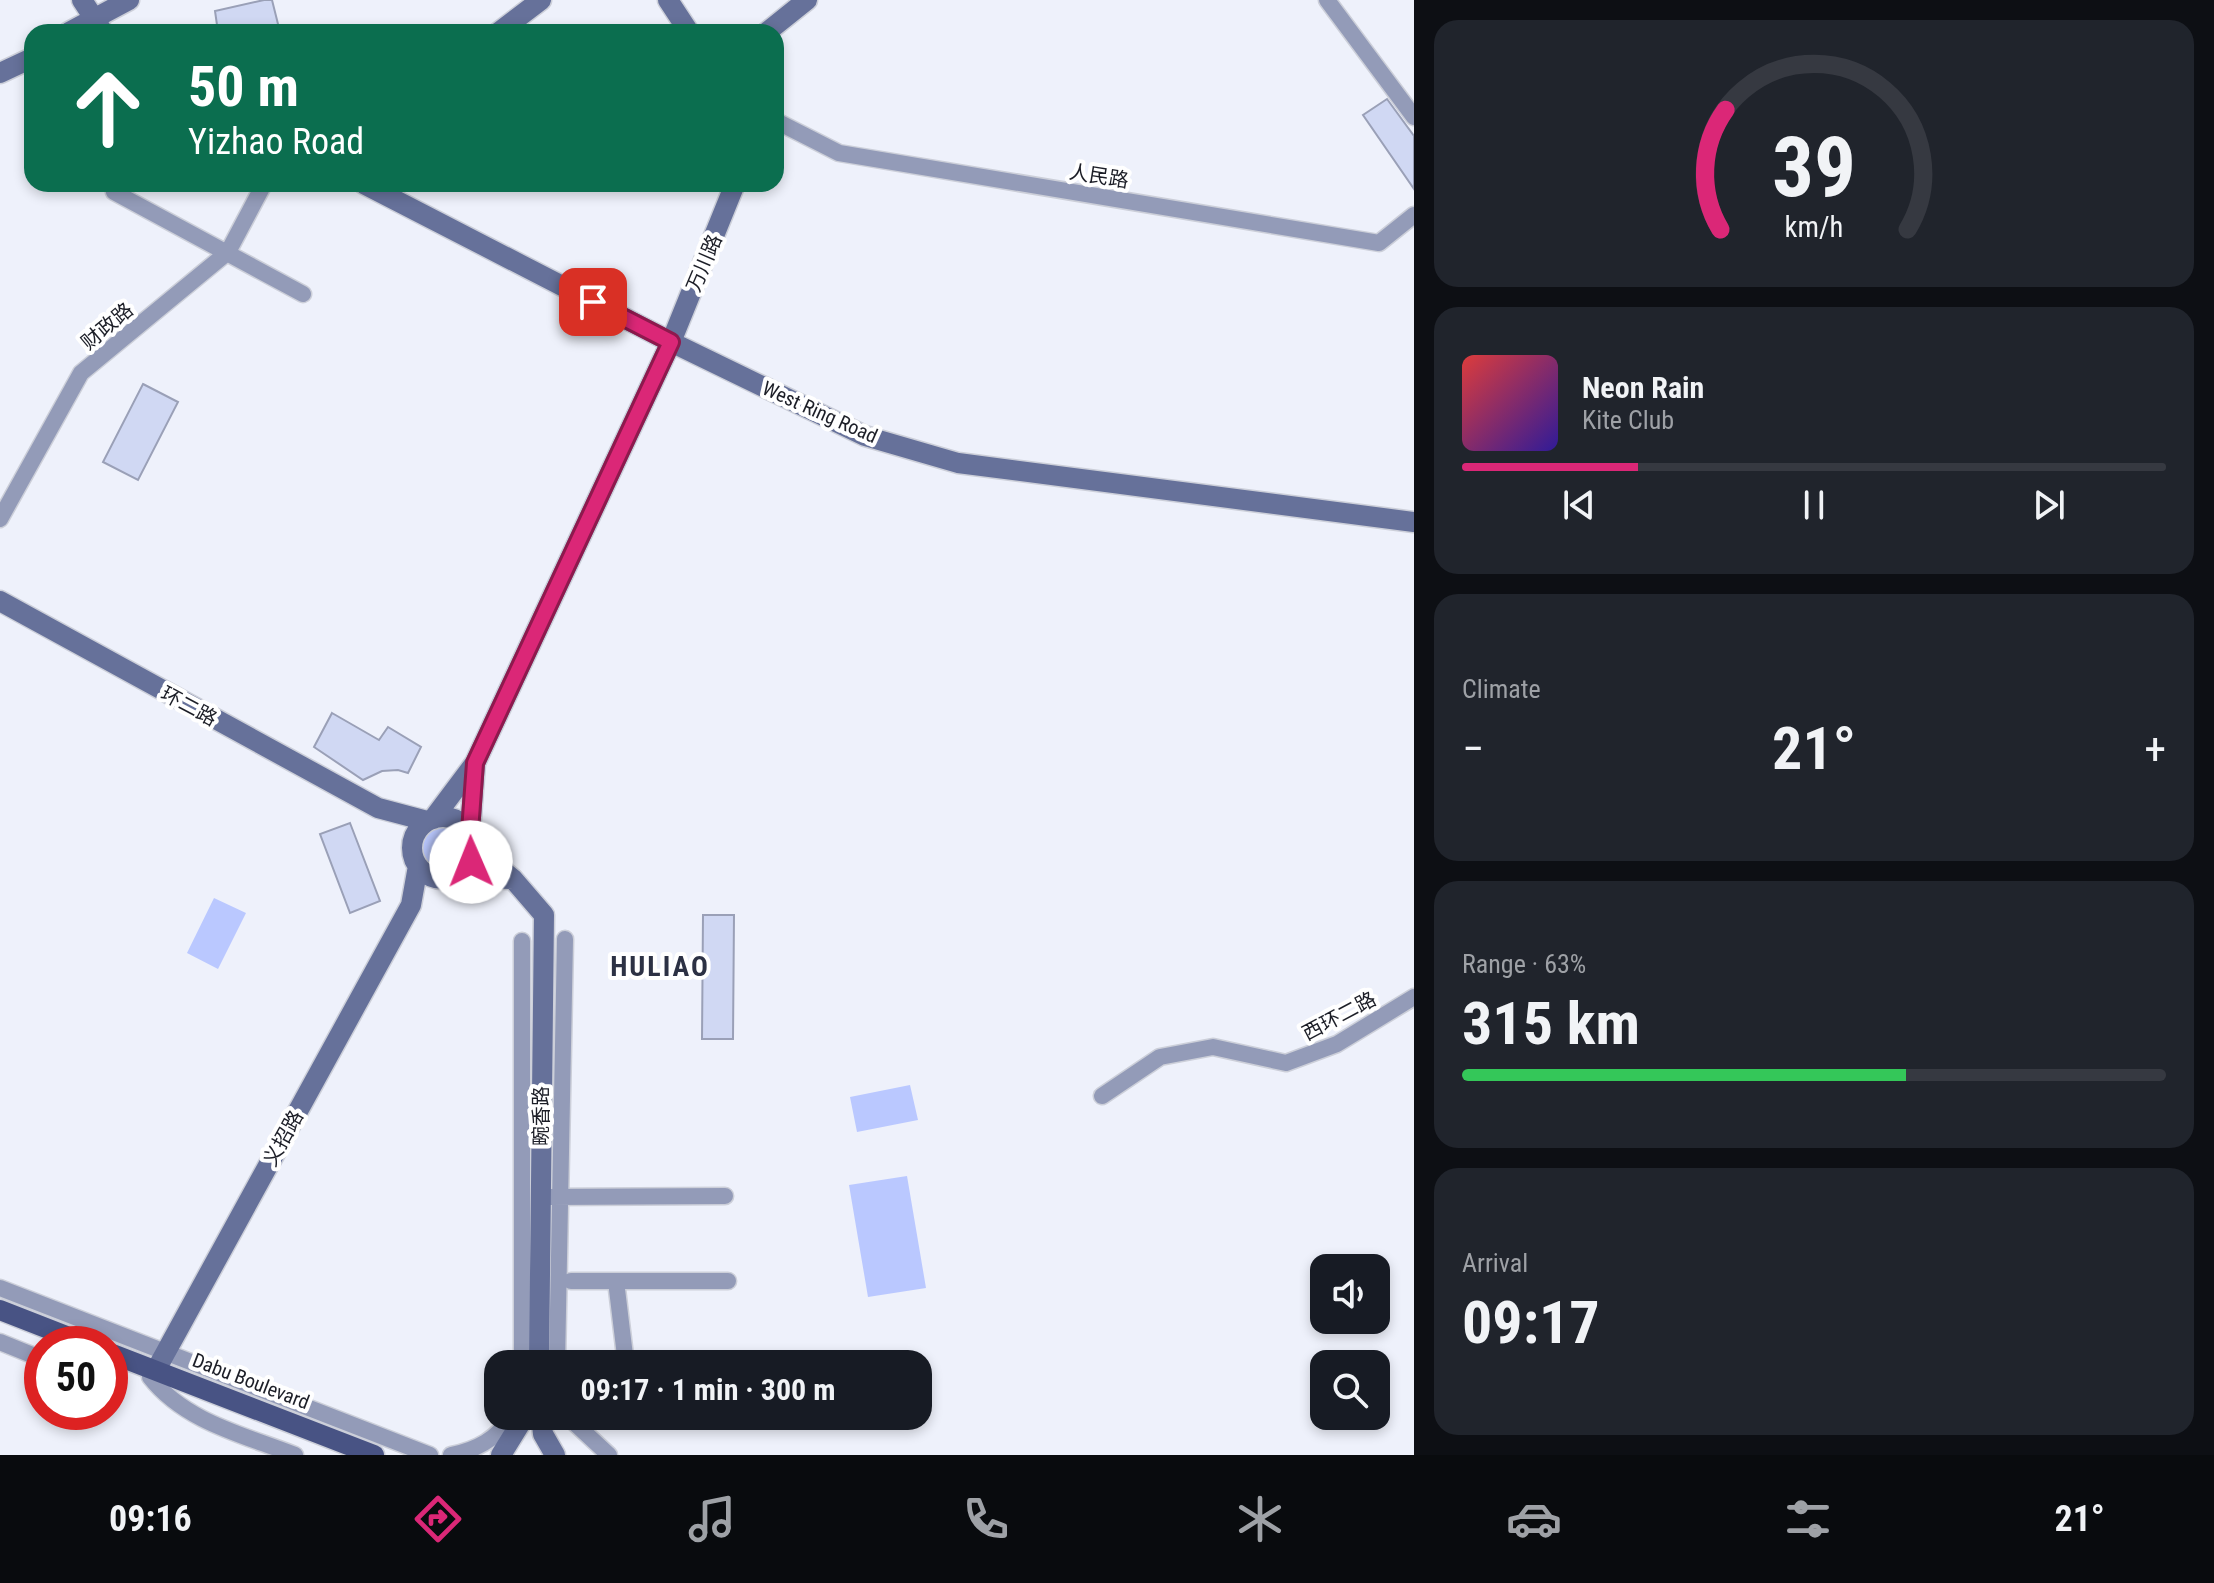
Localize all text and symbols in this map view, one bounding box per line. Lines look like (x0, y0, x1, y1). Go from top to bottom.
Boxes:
text: 50 m (188, 54, 299, 120)
icon: ahead (56, 56, 160, 160)
text: 39 (1772, 118, 1856, 215)
text: Yizhao Road (188, 121, 364, 163)
street label: 人民路 (1067, 159, 1131, 193)
text: km/h (1785, 210, 1843, 244)
street label: 万川路 (681, 231, 727, 295)
pin (559, 268, 627, 336)
icon: arrive (571, 280, 615, 324)
street label: 财政路 (76, 298, 138, 354)
text: Neon Rain (1582, 370, 1704, 405)
street label: West Ring Road (759, 376, 881, 448)
text: Kite Club (1582, 405, 1674, 435)
icon: previous (1557, 483, 1601, 527)
icon: pause (1792, 483, 1836, 527)
icon: next (2027, 483, 2071, 527)
text: Climate (1462, 674, 1541, 704)
street label: 环二路 (157, 681, 221, 731)
text: 21° (1772, 713, 1856, 784)
text: − (1462, 723, 1484, 775)
text: + (2144, 723, 2166, 775)
position arrow (429, 820, 513, 904)
text: Range · 63% (1462, 949, 1586, 979)
district label: HULIAO (610, 950, 710, 983)
street label: 西环二路 (1298, 987, 1380, 1045)
text: 315 km (1462, 988, 1640, 1059)
street label: 畹香路 (529, 1086, 553, 1146)
street label: 义招路 (258, 1106, 308, 1170)
text: Arrival (1462, 1248, 1528, 1278)
map controls (1310, 1254, 1390, 1430)
button: sound (1310, 1254, 1390, 1334)
text: 09:17 (1462, 1287, 1600, 1358)
speed limit sign: 50 (24, 1326, 128, 1430)
street label: Dabu Boulevard (189, 1348, 313, 1414)
button: search (1310, 1350, 1390, 1430)
text: 09:17 · 1 min · 300 m (581, 1372, 835, 1407)
icon: directions (410, 1491, 466, 1547)
icon: music (684, 1491, 740, 1547)
icon: phone (958, 1491, 1014, 1547)
icon: climate (1232, 1491, 1288, 1547)
icon: car (1506, 1491, 1562, 1547)
icon: filters (1780, 1491, 1836, 1547)
text: 09:16 (109, 1498, 192, 1540)
text: 21° (2054, 1498, 2105, 1540)

